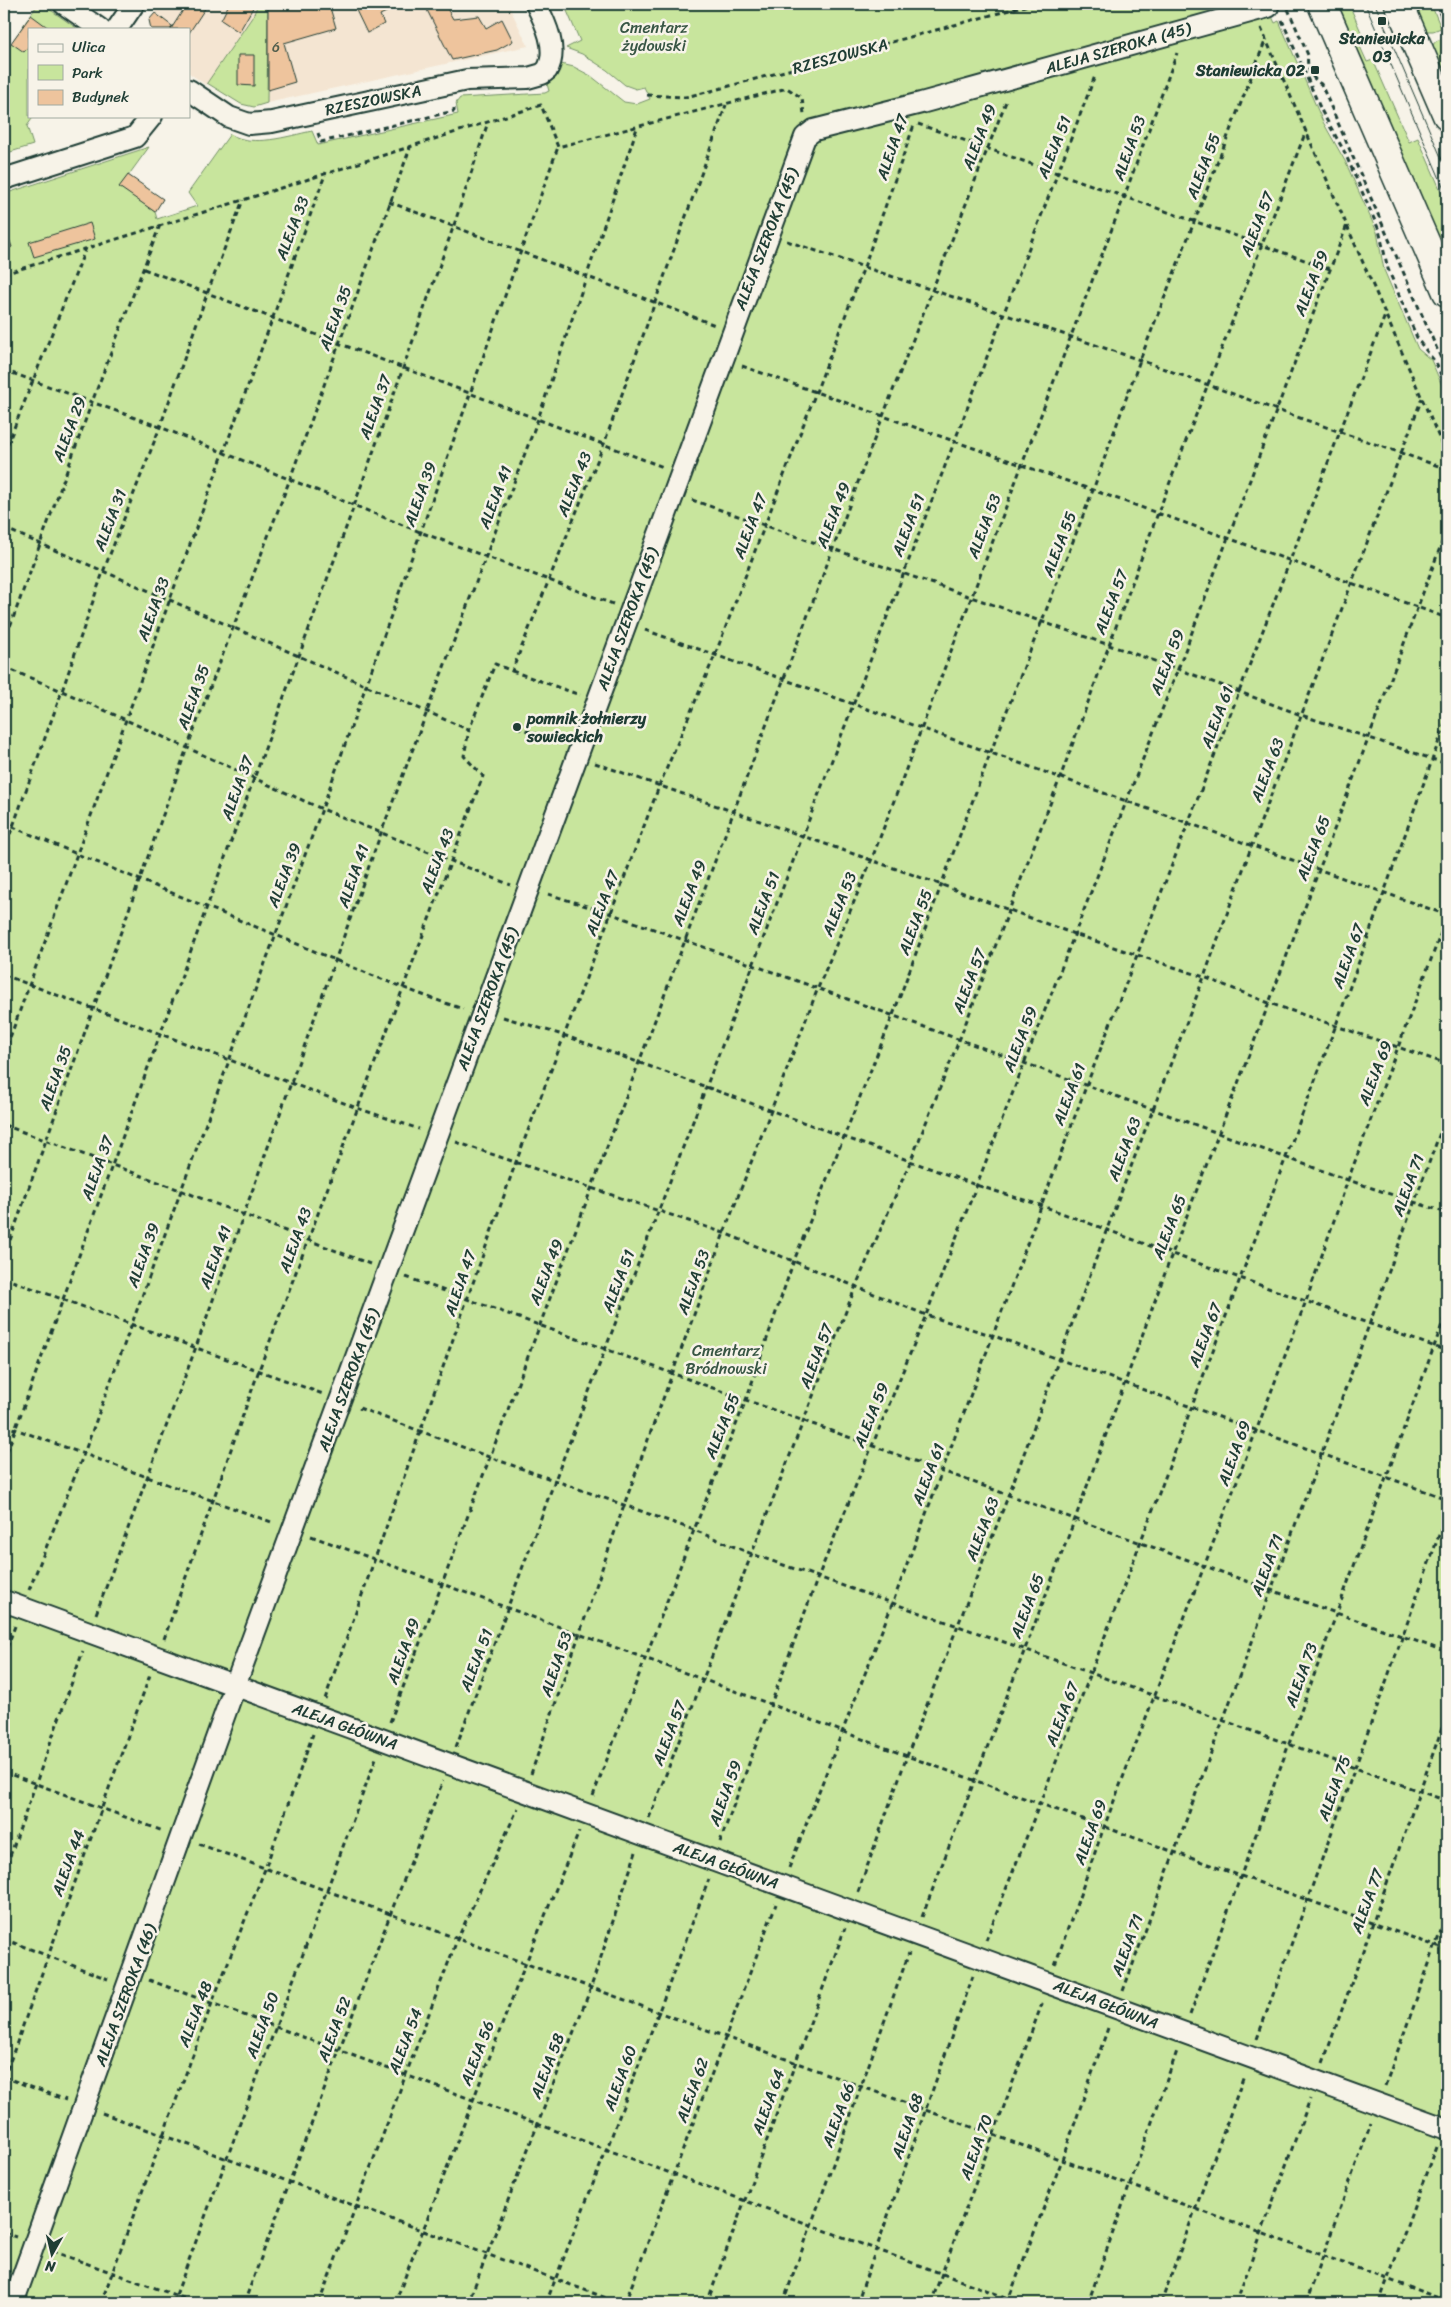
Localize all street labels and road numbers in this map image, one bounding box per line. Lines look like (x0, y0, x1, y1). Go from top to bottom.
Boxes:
street label: ALEJA SZEROKA (45) (1041, 13, 1196, 83)
street label: RZESZOWSKA (789, 29, 891, 83)
street label: RZESZOWSKA (322, 76, 424, 124)
street label: ALEJA 49 (953, 100, 1005, 175)
street label: ALEJA 47 (867, 109, 917, 185)
street label: ALEJA 51 (1028, 111, 1080, 184)
street label: ALEJA 53 (1104, 111, 1154, 186)
street label: ALEJA 55 (1177, 129, 1229, 204)
street label: ALEJA SZEROKA (45) (725, 162, 807, 315)
street label: ALEJA 57 (1231, 186, 1283, 262)
street label: ALEJA 33 (266, 192, 318, 265)
street label: ALEJA 59 (1285, 246, 1337, 321)
street label: ALEJA 35 (310, 281, 360, 356)
street label: ALEJA 37 (350, 370, 400, 444)
street label: ALEJA 29 (43, 392, 95, 467)
street label: ALEJA 43 (548, 447, 600, 522)
street label: ALEJA 39 (394, 457, 445, 532)
street label: ALEJA 41 (469, 461, 520, 534)
street label: ALEJA 49 (807, 478, 859, 553)
street label: ALEJA 31 (85, 485, 135, 556)
street label: ALEJA 47 (724, 488, 776, 564)
street label: ALEJA 51 (882, 489, 933, 562)
street label: ALEJA 53 (958, 489, 1010, 564)
street label: ALEJA 55 (1033, 507, 1085, 582)
street label: ALEJA SZEROKA (45) (587, 542, 667, 696)
street label: ALEJA 57 (1085, 564, 1137, 640)
street label: ALEJA 33 (128, 573, 178, 646)
street label: ALEJA 59 (1141, 625, 1193, 700)
street label: ALEJA 35 (168, 660, 218, 735)
street label: ALEJA 61 (1191, 681, 1242, 753)
street label: ALEJA 63 (1241, 733, 1293, 807)
street label: ALEJA 37 (212, 751, 262, 825)
street label: ALEJA 65 (1287, 811, 1339, 886)
street label: ALEJA 43 (411, 824, 463, 899)
street label: ALEJA 39 (258, 838, 310, 913)
street label: ALEJA 41 (328, 840, 377, 913)
street label: ALEJA 49 (663, 856, 715, 931)
street label: ALEJA 47 (576, 865, 628, 941)
street label: ALEJA 51 (737, 867, 788, 940)
street label: ALEJA 53 (813, 867, 865, 942)
street label: ALEJA 55 (889, 885, 941, 960)
street label: ALEJA 67 (1323, 919, 1373, 993)
street label: ALEJA SZEROKA (45) (447, 922, 527, 1076)
street label: ALEJA 57 (943, 943, 995, 1019)
street label: ALEJA 59 (994, 1002, 1046, 1077)
street label: ALEJA 69 (1349, 1036, 1401, 1111)
street label: ALEJA 35 (30, 1041, 80, 1116)
street label: ALEJA 61 (1043, 1058, 1094, 1130)
street label: ALEJA 63 (1098, 1112, 1150, 1186)
street label: ALEJA 37 (72, 1131, 122, 1205)
street label: ALEJA 71 (1383, 1149, 1433, 1221)
street label: ALEJA 65 (1143, 1190, 1195, 1265)
street label: ALEJA 43 (269, 1203, 320, 1278)
street label: ALEJA 39 (117, 1218, 168, 1293)
street label: ALEJA 41 (190, 1221, 240, 1294)
street label: ALEJA 49 (520, 1235, 572, 1310)
street label: ALEJA 47 (435, 1245, 485, 1321)
street label: ALEJA 51 (592, 1245, 643, 1318)
street label: ALEJA 53 (668, 1245, 718, 1320)
street label: ALEJA 67 (1179, 1298, 1231, 1372)
street label: ALEJA SZEROKA (45) (308, 1303, 388, 1457)
street label: ALEJA 57 (790, 1318, 842, 1394)
street label: ALEJA 59 (844, 1378, 897, 1453)
street label: ALEJA 55 (695, 1389, 748, 1464)
street label: ALEJA 69 (1208, 1416, 1259, 1491)
street label: ALEJA 61 (902, 1438, 953, 1510)
street label: ALEJA 63 (956, 1492, 1008, 1566)
street label: ALEJA 71 (1242, 1529, 1292, 1601)
street label: ALEJA 65 (1001, 1569, 1053, 1644)
street label: ALEJA 49 (377, 1614, 428, 1689)
street label: ALEJA 51 (450, 1624, 501, 1697)
street label: ALEJA 53 (531, 1627, 581, 1702)
street label: ALEJA 73 (1276, 1638, 1326, 1712)
street label: ALEJA 67 (1036, 1677, 1088, 1751)
street label: ALEJA GŁÓWNA (287, 1693, 402, 1759)
street label: ALEJA 57 (643, 1695, 695, 1771)
street label: ALEJA 75 (1308, 1751, 1359, 1826)
street label: ALEJA 59 (699, 1756, 750, 1831)
street label: ALEJA 69 (1064, 1795, 1115, 1870)
street label: ALEJA 44 (42, 1826, 93, 1901)
street label: ALEJA GŁÓWNA (668, 1832, 783, 1898)
street label: ALEJA 77 (1342, 1864, 1392, 1938)
street label: ALEJA 71 (1102, 1909, 1152, 1981)
street label: ALEJA SZEROKA (46) (85, 1918, 165, 2071)
street label: ALEJA GŁÓWNA (1048, 1970, 1163, 2037)
street label: ALEJA 48 (169, 1977, 221, 2052)
street label: ALEJA 50 (236, 1988, 287, 2063)
street label: ALEJA 52 (308, 1992, 360, 2067)
street label: ALEJA 54 (379, 2004, 431, 2079)
street label: ALEJA 56 (451, 2016, 503, 2091)
street label: ALEJA 58 (521, 2029, 573, 2104)
street label: ALEJA 60 (594, 2041, 645, 2116)
street label: ALEJA 62 (667, 2053, 717, 2127)
street label: ALEJA 64 (742, 2065, 793, 2140)
street label: ALEJA 66 (813, 2079, 863, 2152)
street label: ALEJA 68 (882, 2089, 932, 2164)
street label: ALEJA 70 (950, 2110, 1001, 2185)

